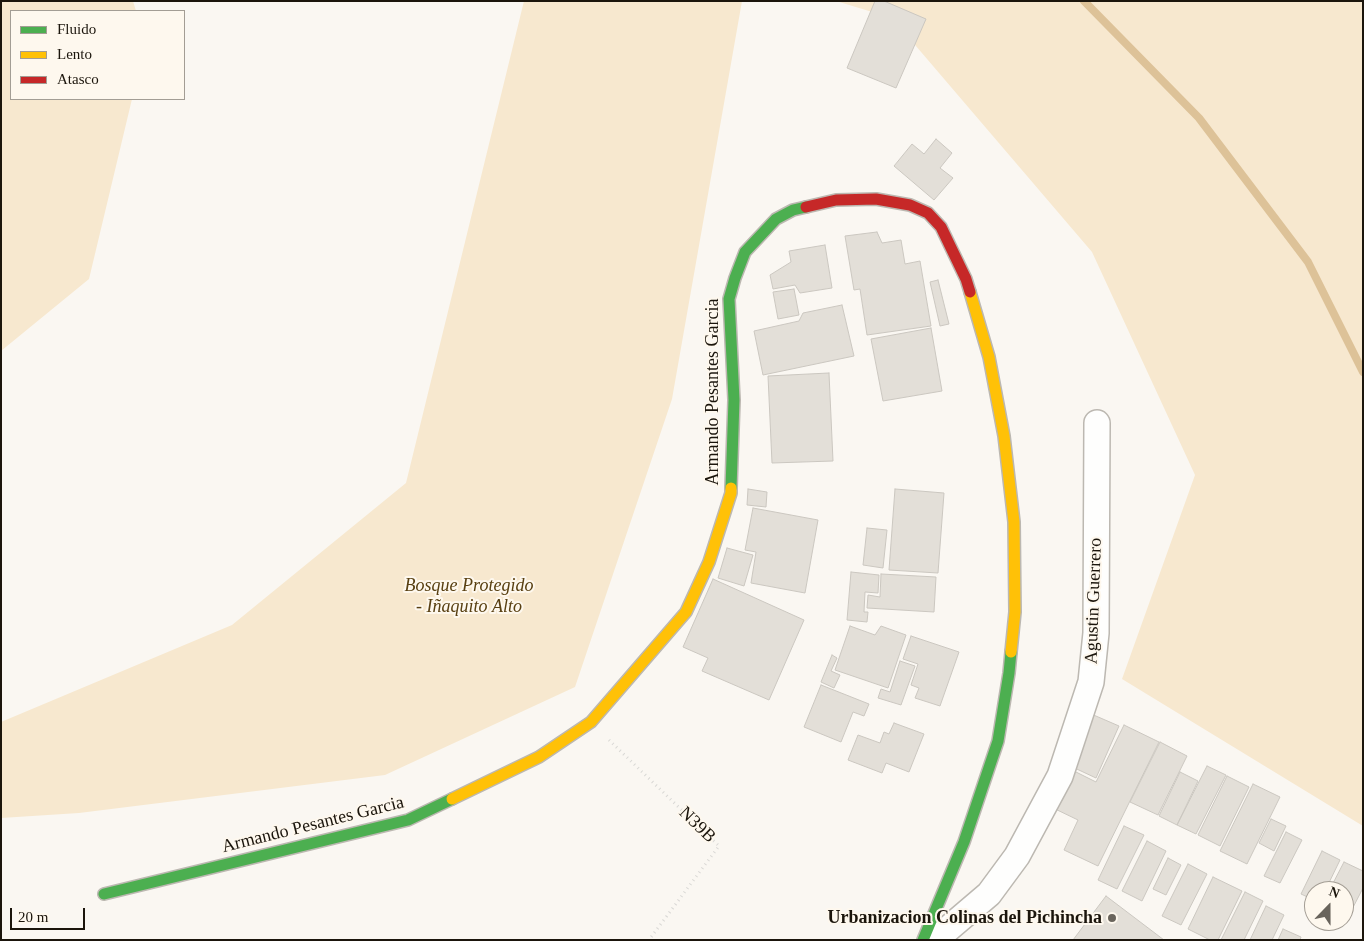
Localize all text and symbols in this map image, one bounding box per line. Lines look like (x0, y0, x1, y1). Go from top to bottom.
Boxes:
legend (10, 10, 185, 100)
text: Fluido (57, 21, 96, 37)
text: Lento (57, 46, 92, 62)
text: Atasco (57, 71, 99, 87)
street label: Armando Pesantes Garcia (702, 299, 724, 485)
street label: Agustin Guerrero (1081, 537, 1107, 665)
park label: Bosque Protegido - Iñaquito Alto (405, 575, 533, 618)
street label: Armando Pesantes Garcia (220, 792, 406, 858)
street label: N39B (674, 802, 720, 848)
north arrow (1304, 881, 1354, 931)
text: N (1327, 884, 1342, 901)
scale bar (12, 898, 88, 930)
place label: Urbanizacion Colinas del Pichincha (827, 907, 1102, 929)
text: 20 m (18, 909, 48, 925)
marker: Urbanizacion Colinas del Pichincha (1106, 912, 1118, 924)

